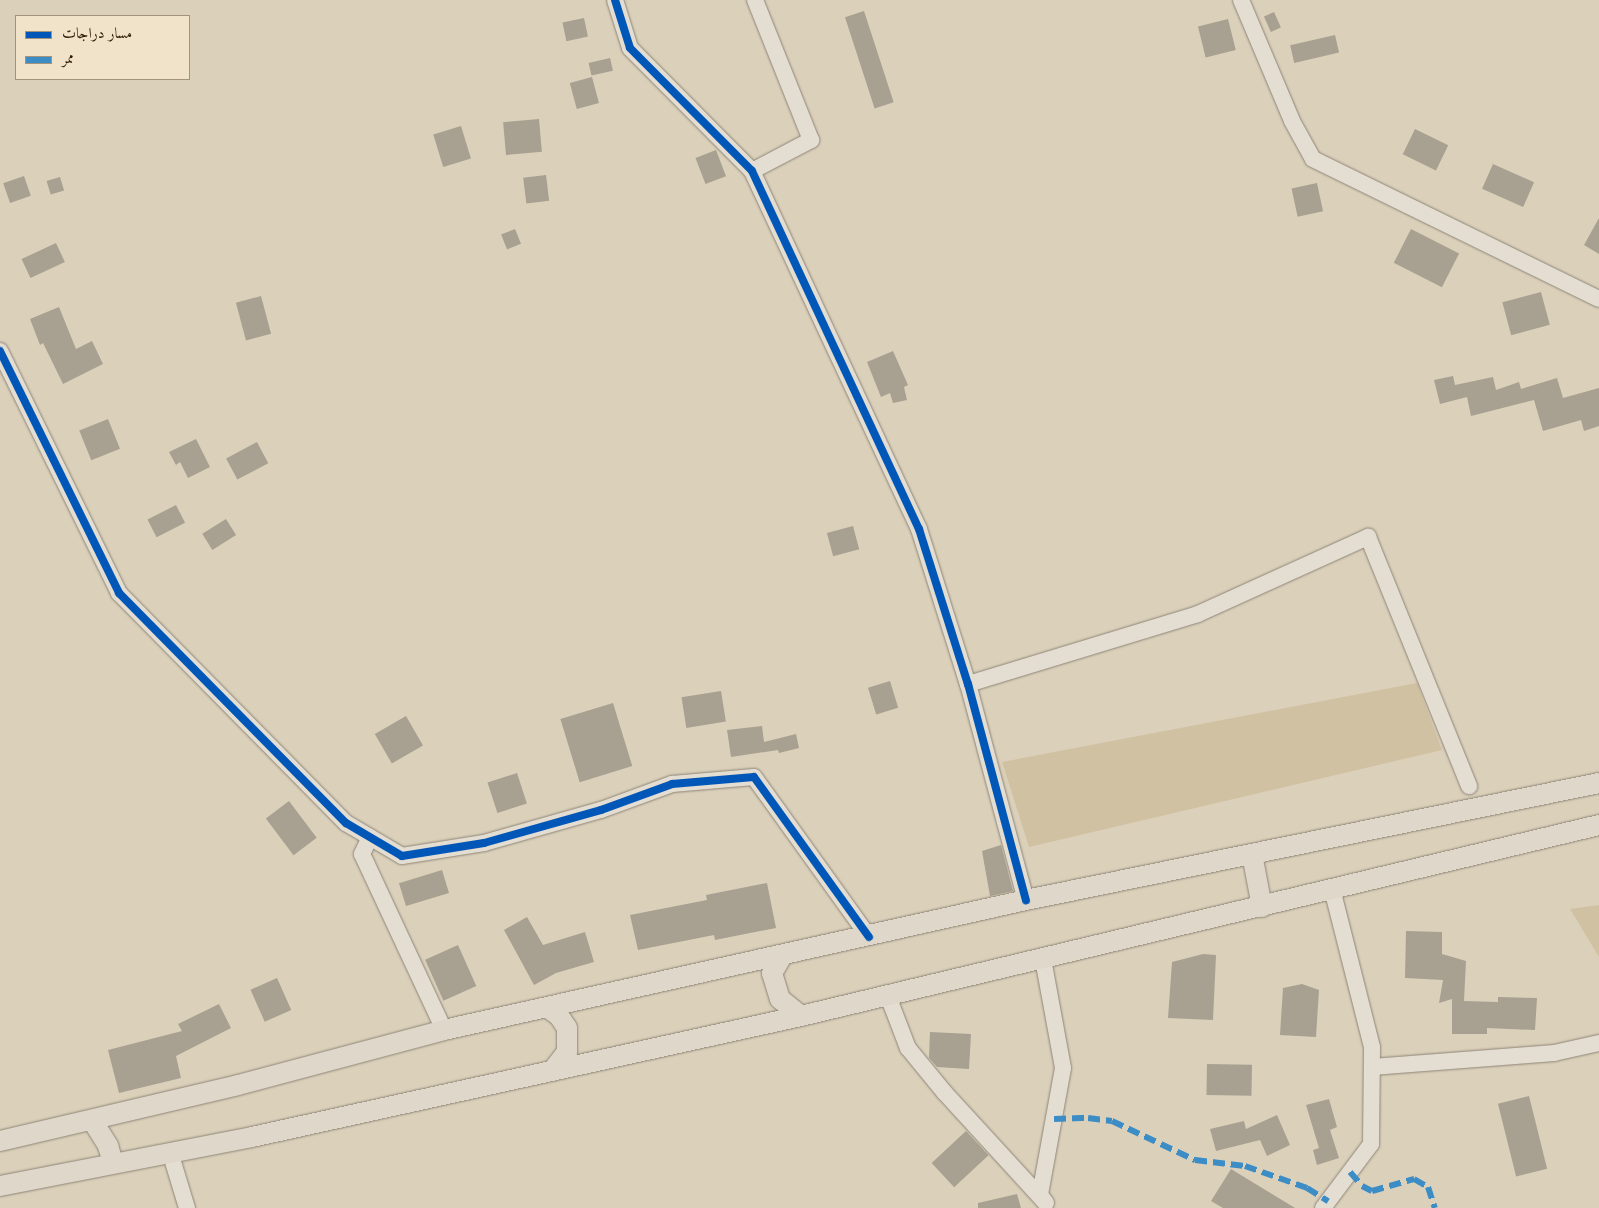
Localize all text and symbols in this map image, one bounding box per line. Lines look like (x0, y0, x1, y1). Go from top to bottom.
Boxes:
legend (15, 15, 190, 80)
text: مسار دراجات (62, 23, 132, 42)
text: ممر (62, 48, 74, 67)

